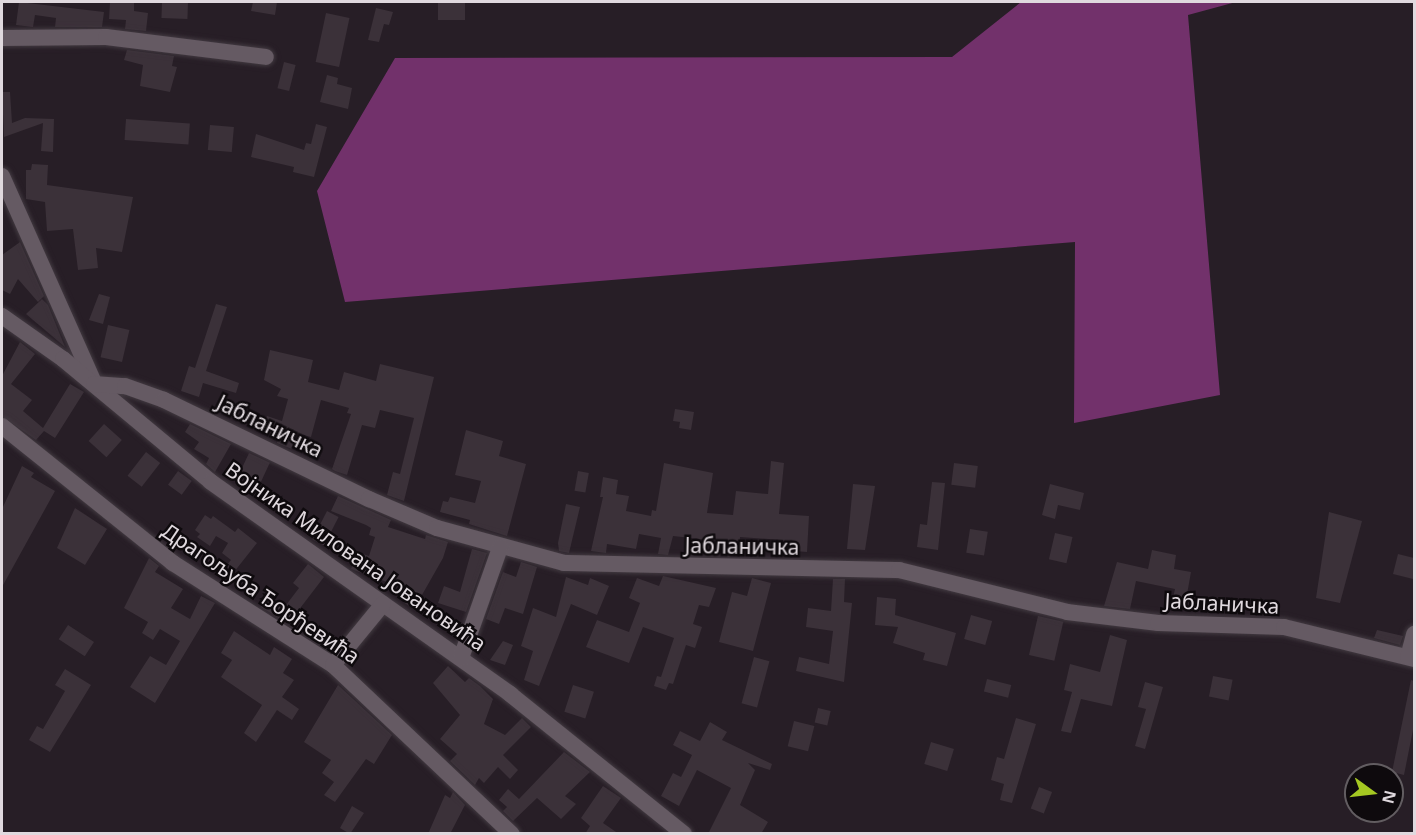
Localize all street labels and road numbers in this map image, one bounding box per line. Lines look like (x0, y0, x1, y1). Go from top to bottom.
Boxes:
street label: Јабланичка (213, 390, 327, 462)
street label: Војника Милована Јовановића (221, 456, 491, 656)
street label: Драгољуба Ђорђевића (157, 517, 365, 669)
street label: Јабланичка (684, 532, 800, 560)
street label: Јабланичка (1164, 587, 1280, 619)

